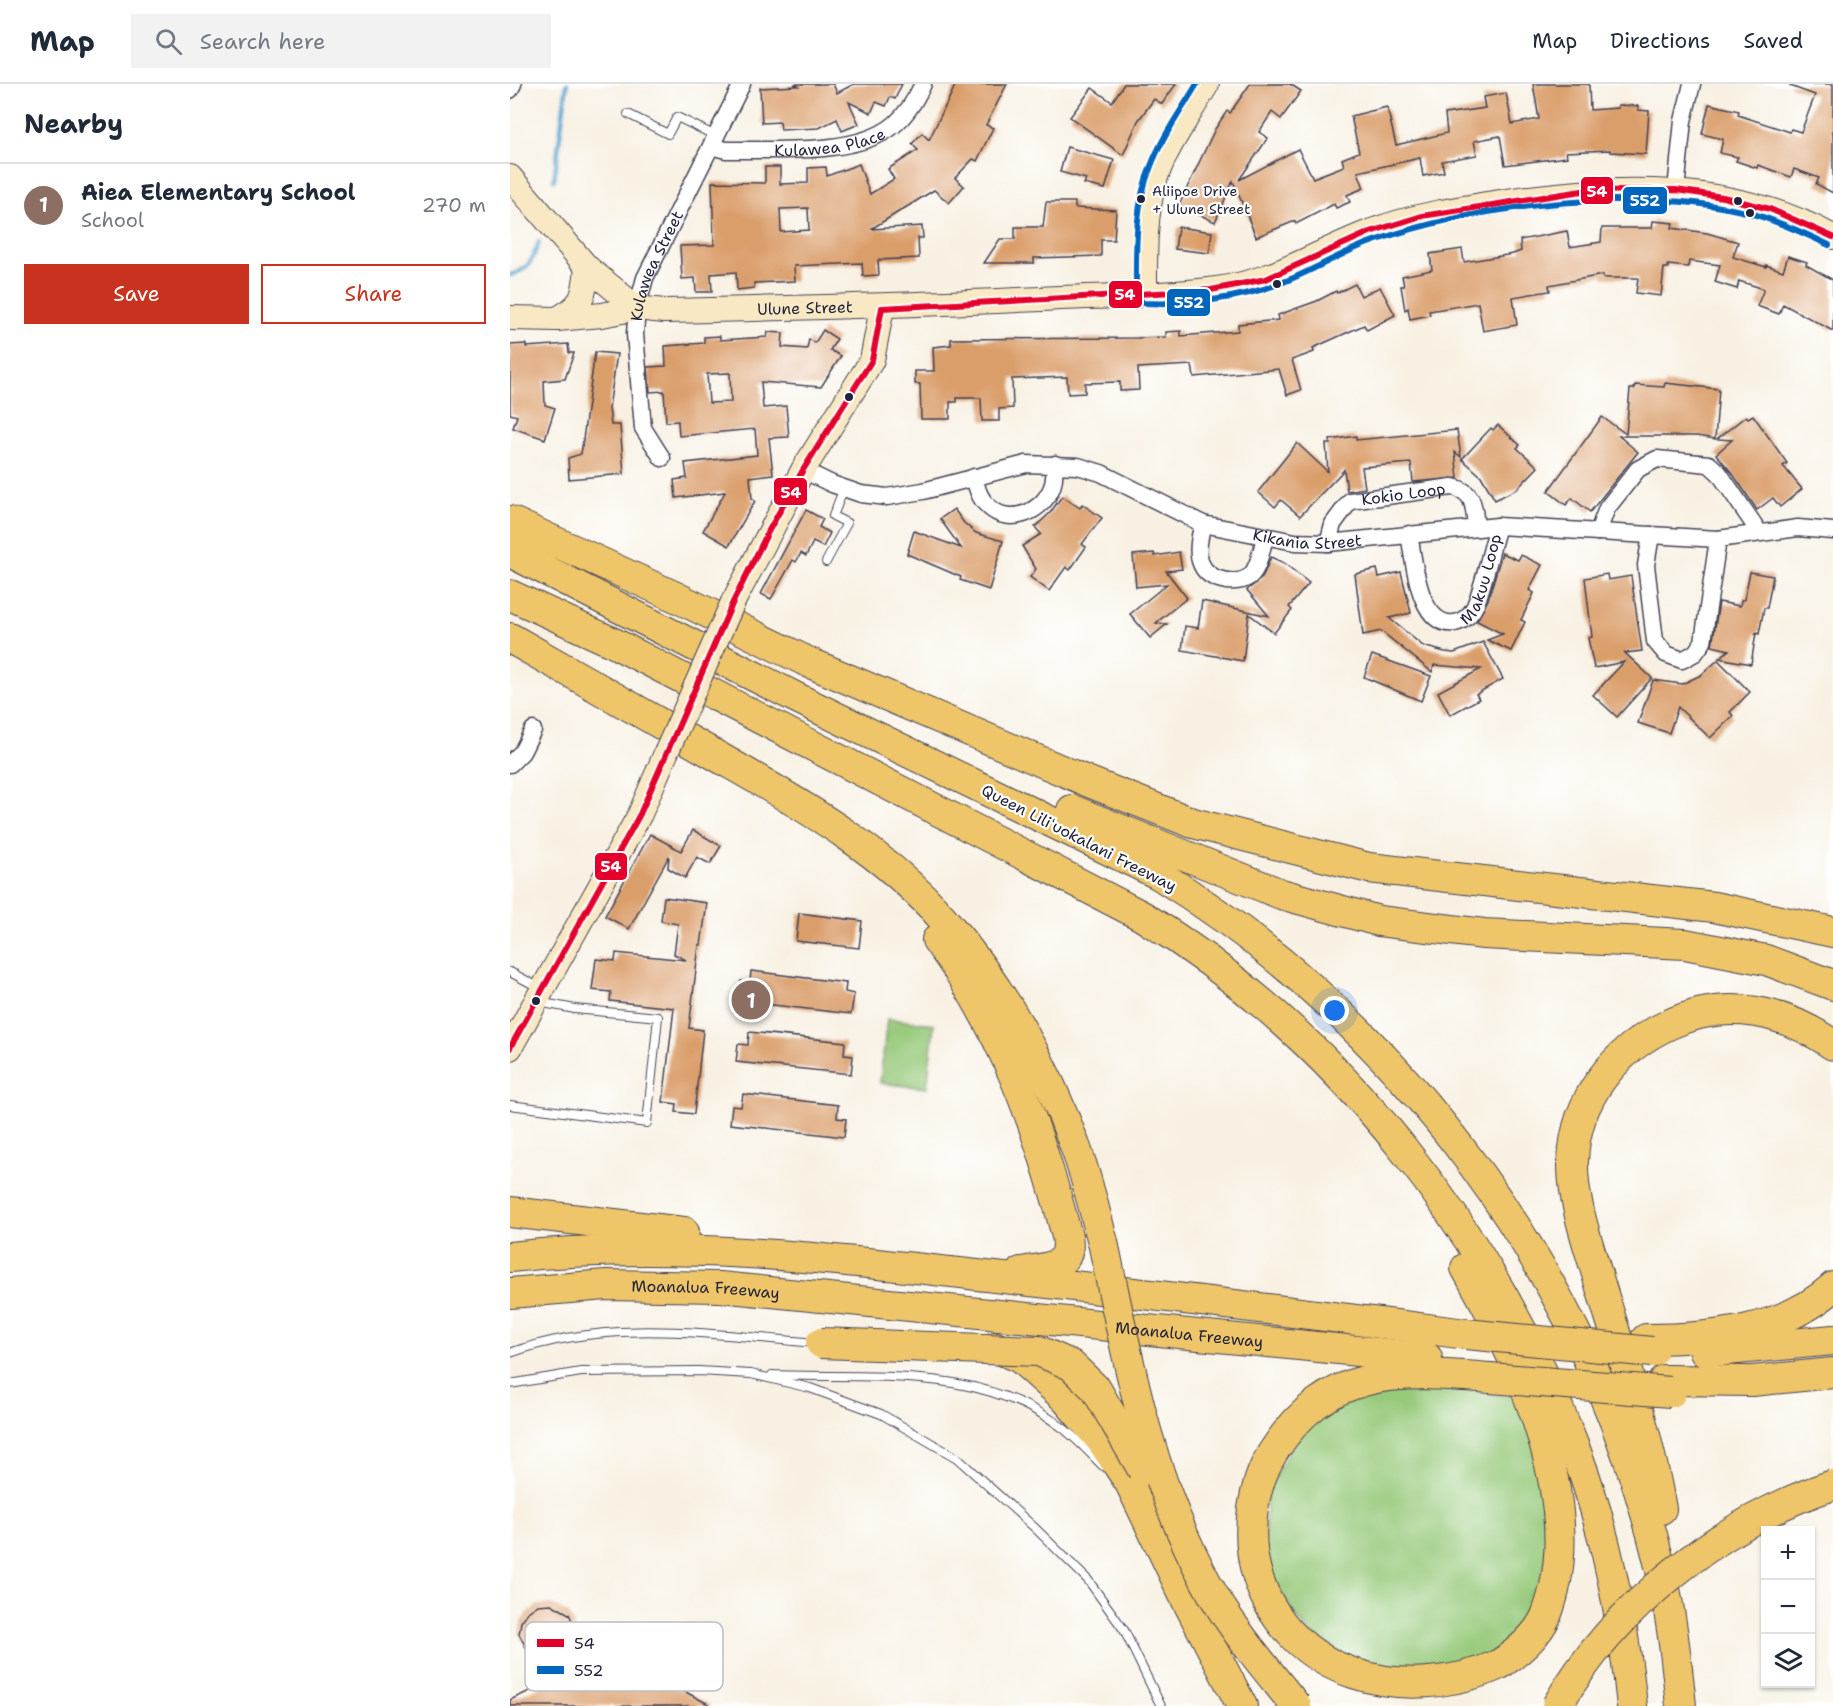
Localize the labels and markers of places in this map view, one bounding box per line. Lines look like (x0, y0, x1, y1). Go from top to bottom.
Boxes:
place label: Aliipoe Drive + Ulune Street (1152, 182, 1250, 218)
marker: Aliipoe Drive + Ulune Street (1135, 193, 1147, 205)
unlabelled marker (1732, 195, 1744, 207)
unlabelled marker (1744, 207, 1756, 219)
unlabelled marker (1271, 278, 1283, 290)
unlabelled marker (843, 391, 855, 403)
pin: 1 (732, 978, 770, 1022)
unlabelled marker (530, 995, 542, 1007)

